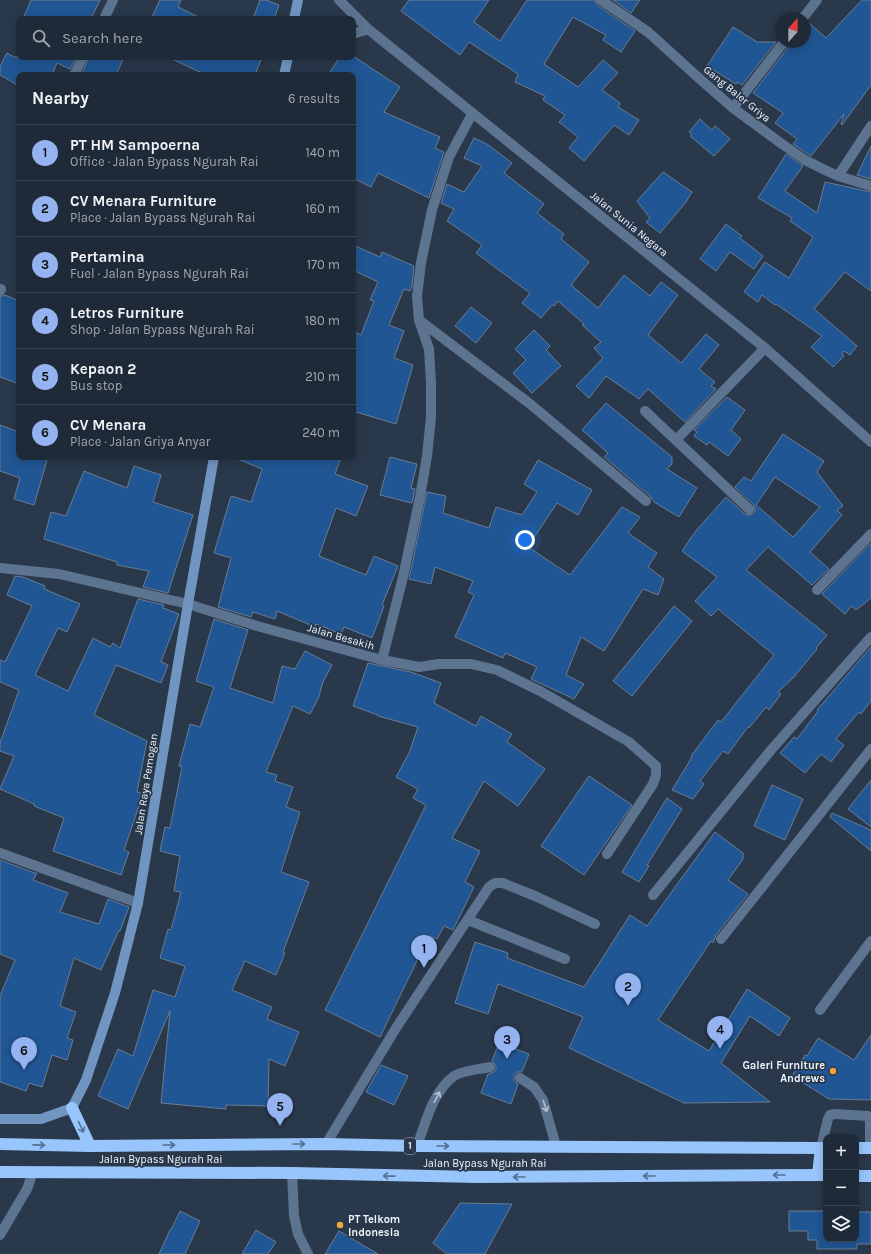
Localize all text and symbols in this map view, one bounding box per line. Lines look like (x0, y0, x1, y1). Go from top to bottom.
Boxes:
north arrow (775, 12, 811, 48)
search box (16, 16, 356, 60)
icon: search (30, 27, 52, 49)
text: Search here (62, 29, 143, 47)
street label: Gang Baler Griya (701, 63, 773, 125)
text: Nearby (32, 88, 89, 108)
text: 6 results (288, 91, 340, 106)
text: PT HM Sampoerna (70, 136, 200, 154)
text: 1 (43, 145, 47, 160)
text: 140 m (305, 145, 340, 160)
text: Office · Jalan Bypass Ngurah Rai (70, 154, 259, 169)
street label: Jalan Sunia Negara (588, 189, 670, 259)
text: CV Menara Furniture (70, 192, 217, 210)
text: 2 (41, 201, 49, 216)
text: 160 m (305, 201, 340, 216)
text: Place · Jalan Bypass Ngurah Rai (70, 210, 256, 225)
text: Pertamina (70, 248, 145, 266)
text: 3 (41, 257, 49, 272)
text: 170 m (307, 257, 340, 272)
text: Fuel · Jalan Bypass Ngurah Rai (70, 266, 249, 281)
text: Letros Furniture (70, 304, 184, 322)
text: 4 (41, 313, 49, 328)
text: 180 m (305, 313, 340, 328)
text: Shop · Jalan Bypass Ngurah Rai (70, 322, 255, 337)
text: Kepaon 2 (70, 360, 136, 378)
text: 5 (41, 369, 49, 384)
text: 210 m (305, 369, 340, 384)
text: Bus stop (70, 378, 122, 393)
text: CV Menara (70, 416, 146, 434)
text: 6 (41, 425, 49, 440)
text: 240 m (302, 425, 340, 440)
text: Place · Jalan Griya Anyar (70, 434, 210, 449)
your location (515, 530, 535, 550)
street label: Jalan Besakih (306, 621, 376, 653)
street label: Jalan Raya Pemogan (132, 732, 160, 836)
pin: 1 (411, 935, 437, 968)
pin: 2 (615, 973, 641, 1006)
pin: 4 (707, 1016, 733, 1049)
pin: 3 (494, 1026, 520, 1059)
pin: 6 (11, 1037, 37, 1070)
place label: Galeri Furniture Andrews (742, 1059, 825, 1085)
marker: Galeri Furniture Andrews (828, 1066, 838, 1076)
one-way arrow (434, 1091, 441, 1103)
pin: 5 (267, 1093, 293, 1126)
one-way arrow (542, 1100, 549, 1113)
one-way arrow (78, 1120, 85, 1132)
map controls (823, 1134, 859, 1242)
button: + (823, 1134, 859, 1170)
road number: 1 (404, 1138, 416, 1154)
one-way arrow (292, 1140, 305, 1148)
one-way arrow (32, 1141, 45, 1149)
one-way arrow (162, 1141, 175, 1149)
one-way arrow (436, 1142, 449, 1150)
street label: Jalan Bypass Ngurah Rai (99, 1153, 223, 1166)
street label: Jalan Bypass Ngurah Rai (423, 1157, 547, 1170)
button: − (823, 1170, 859, 1206)
one-way arrow (773, 1171, 786, 1179)
one-way arrow (383, 1172, 396, 1179)
one-way arrow (643, 1172, 656, 1180)
one-way arrow (513, 1173, 526, 1181)
button: layers (823, 1206, 859, 1242)
place label: PT Telkom Indonesia (348, 1213, 400, 1239)
marker: PT Telkom Indonesia (335, 1220, 345, 1230)

